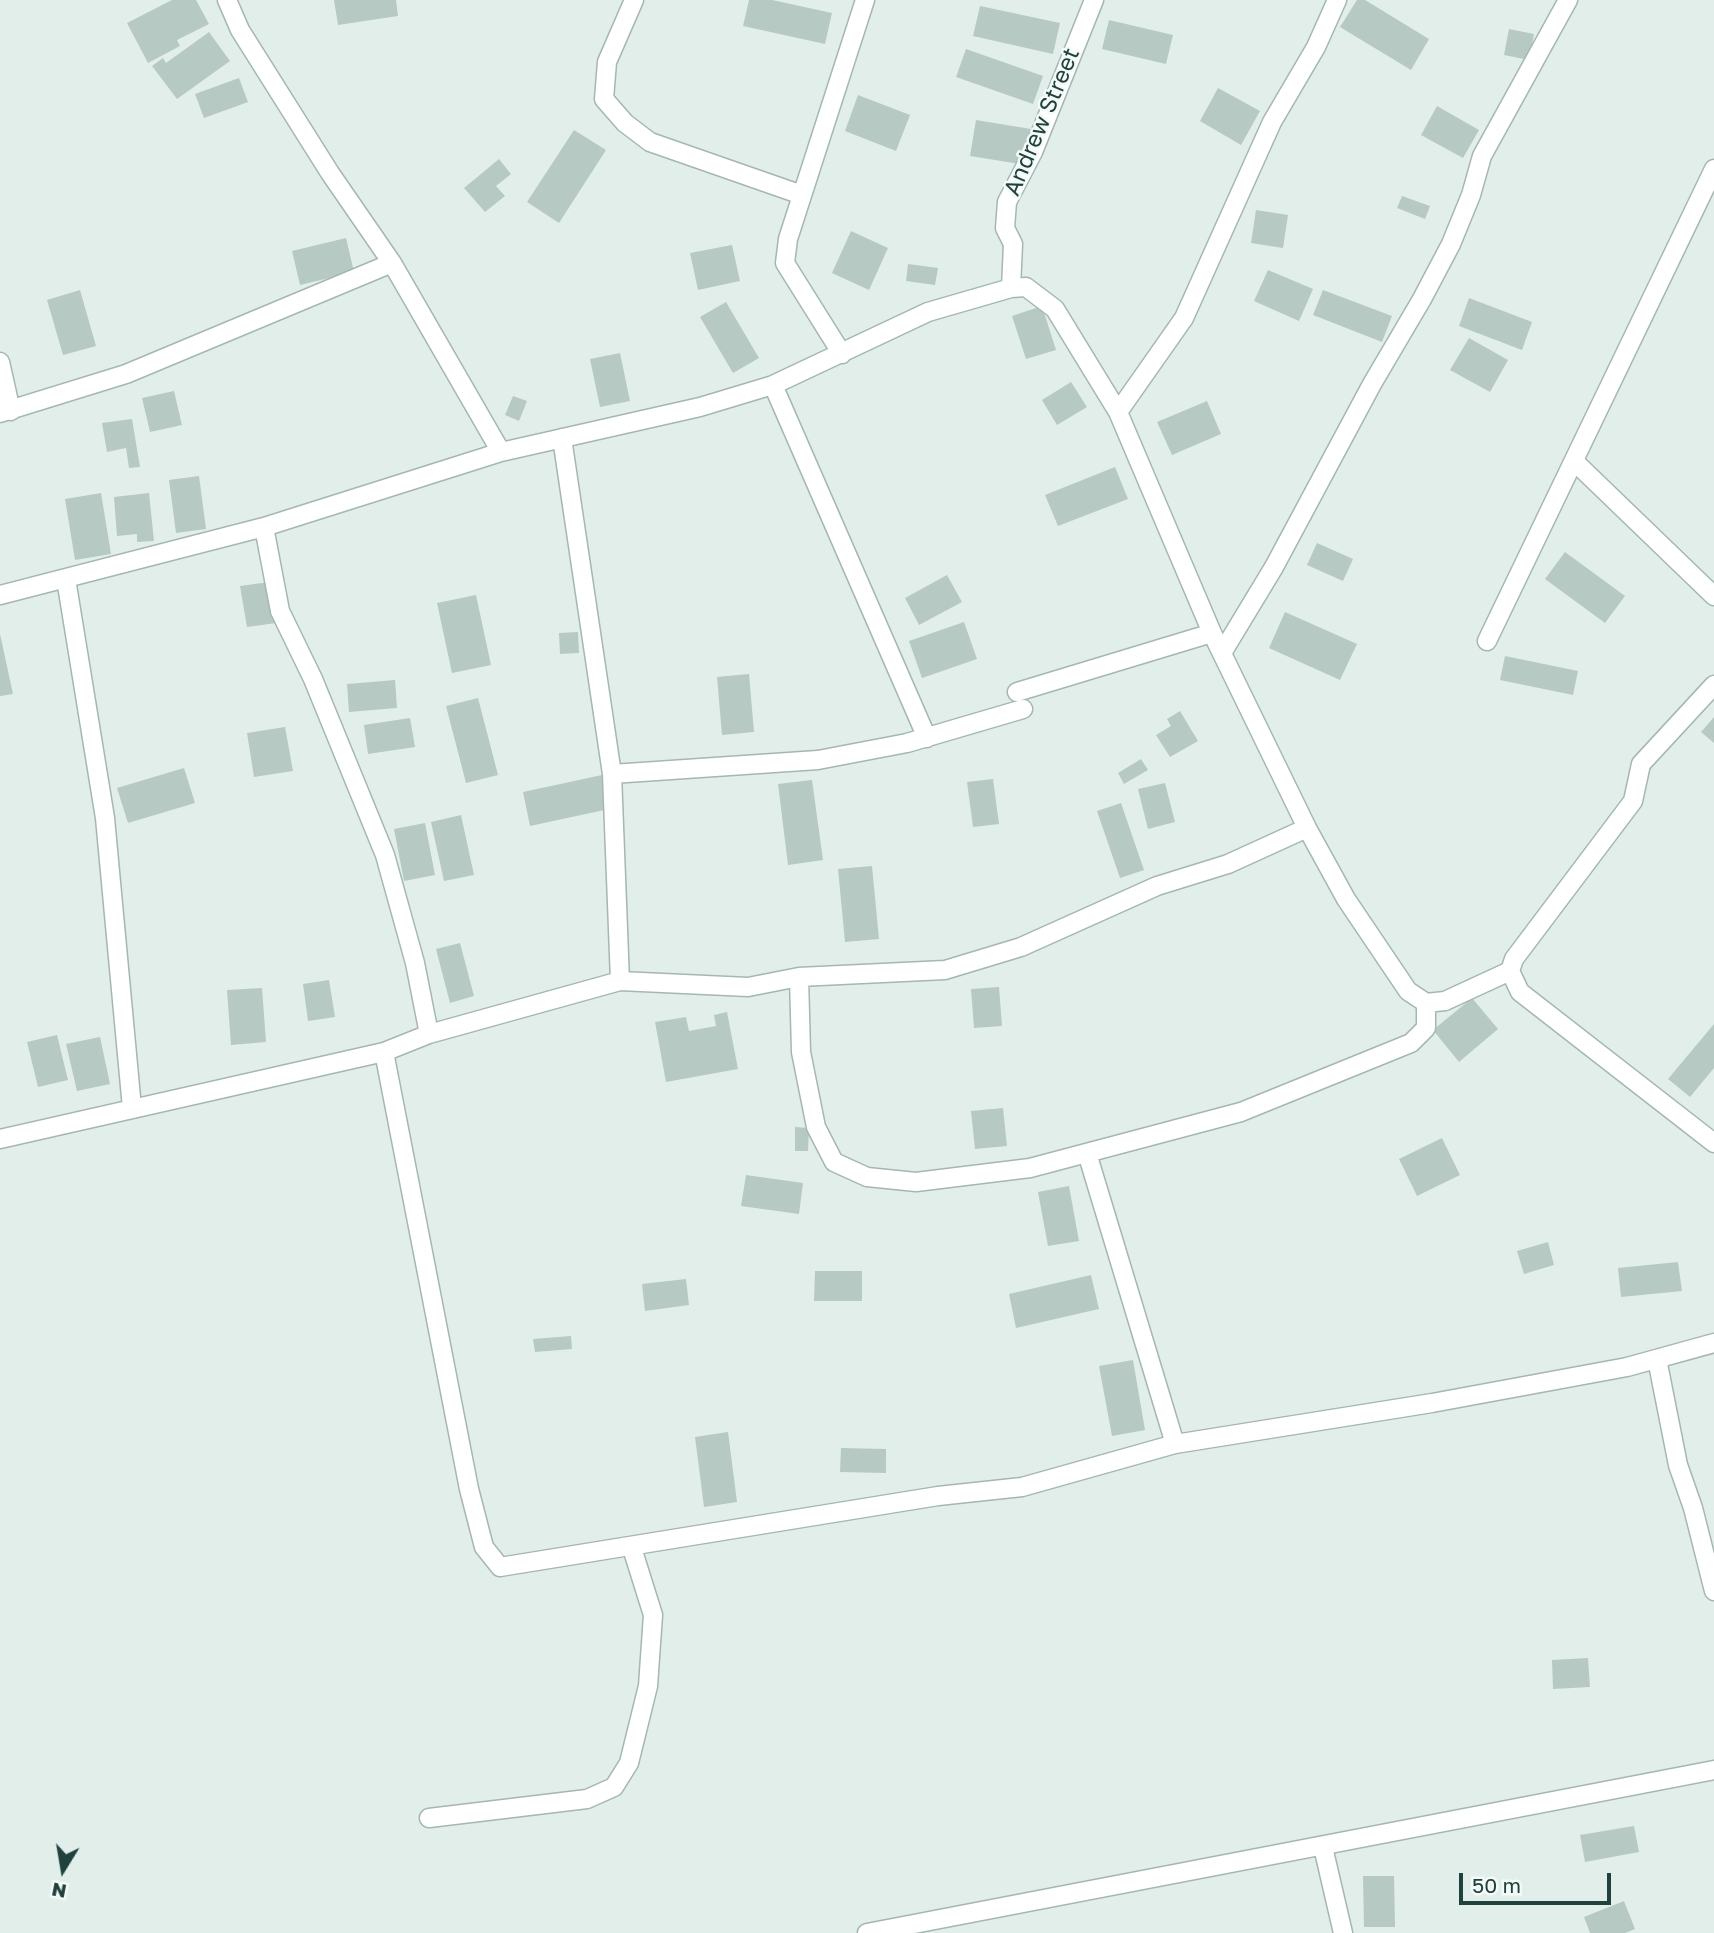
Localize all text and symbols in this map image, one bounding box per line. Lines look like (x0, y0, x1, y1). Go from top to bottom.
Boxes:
street label: Andrew Street (998, 44, 1086, 200)
north arrow (28, 1835, 98, 1905)
scale bar (1462, 1860, 1614, 1904)
text: 50 m (1472, 1872, 1521, 1898)
text: N (50, 1878, 68, 1904)

